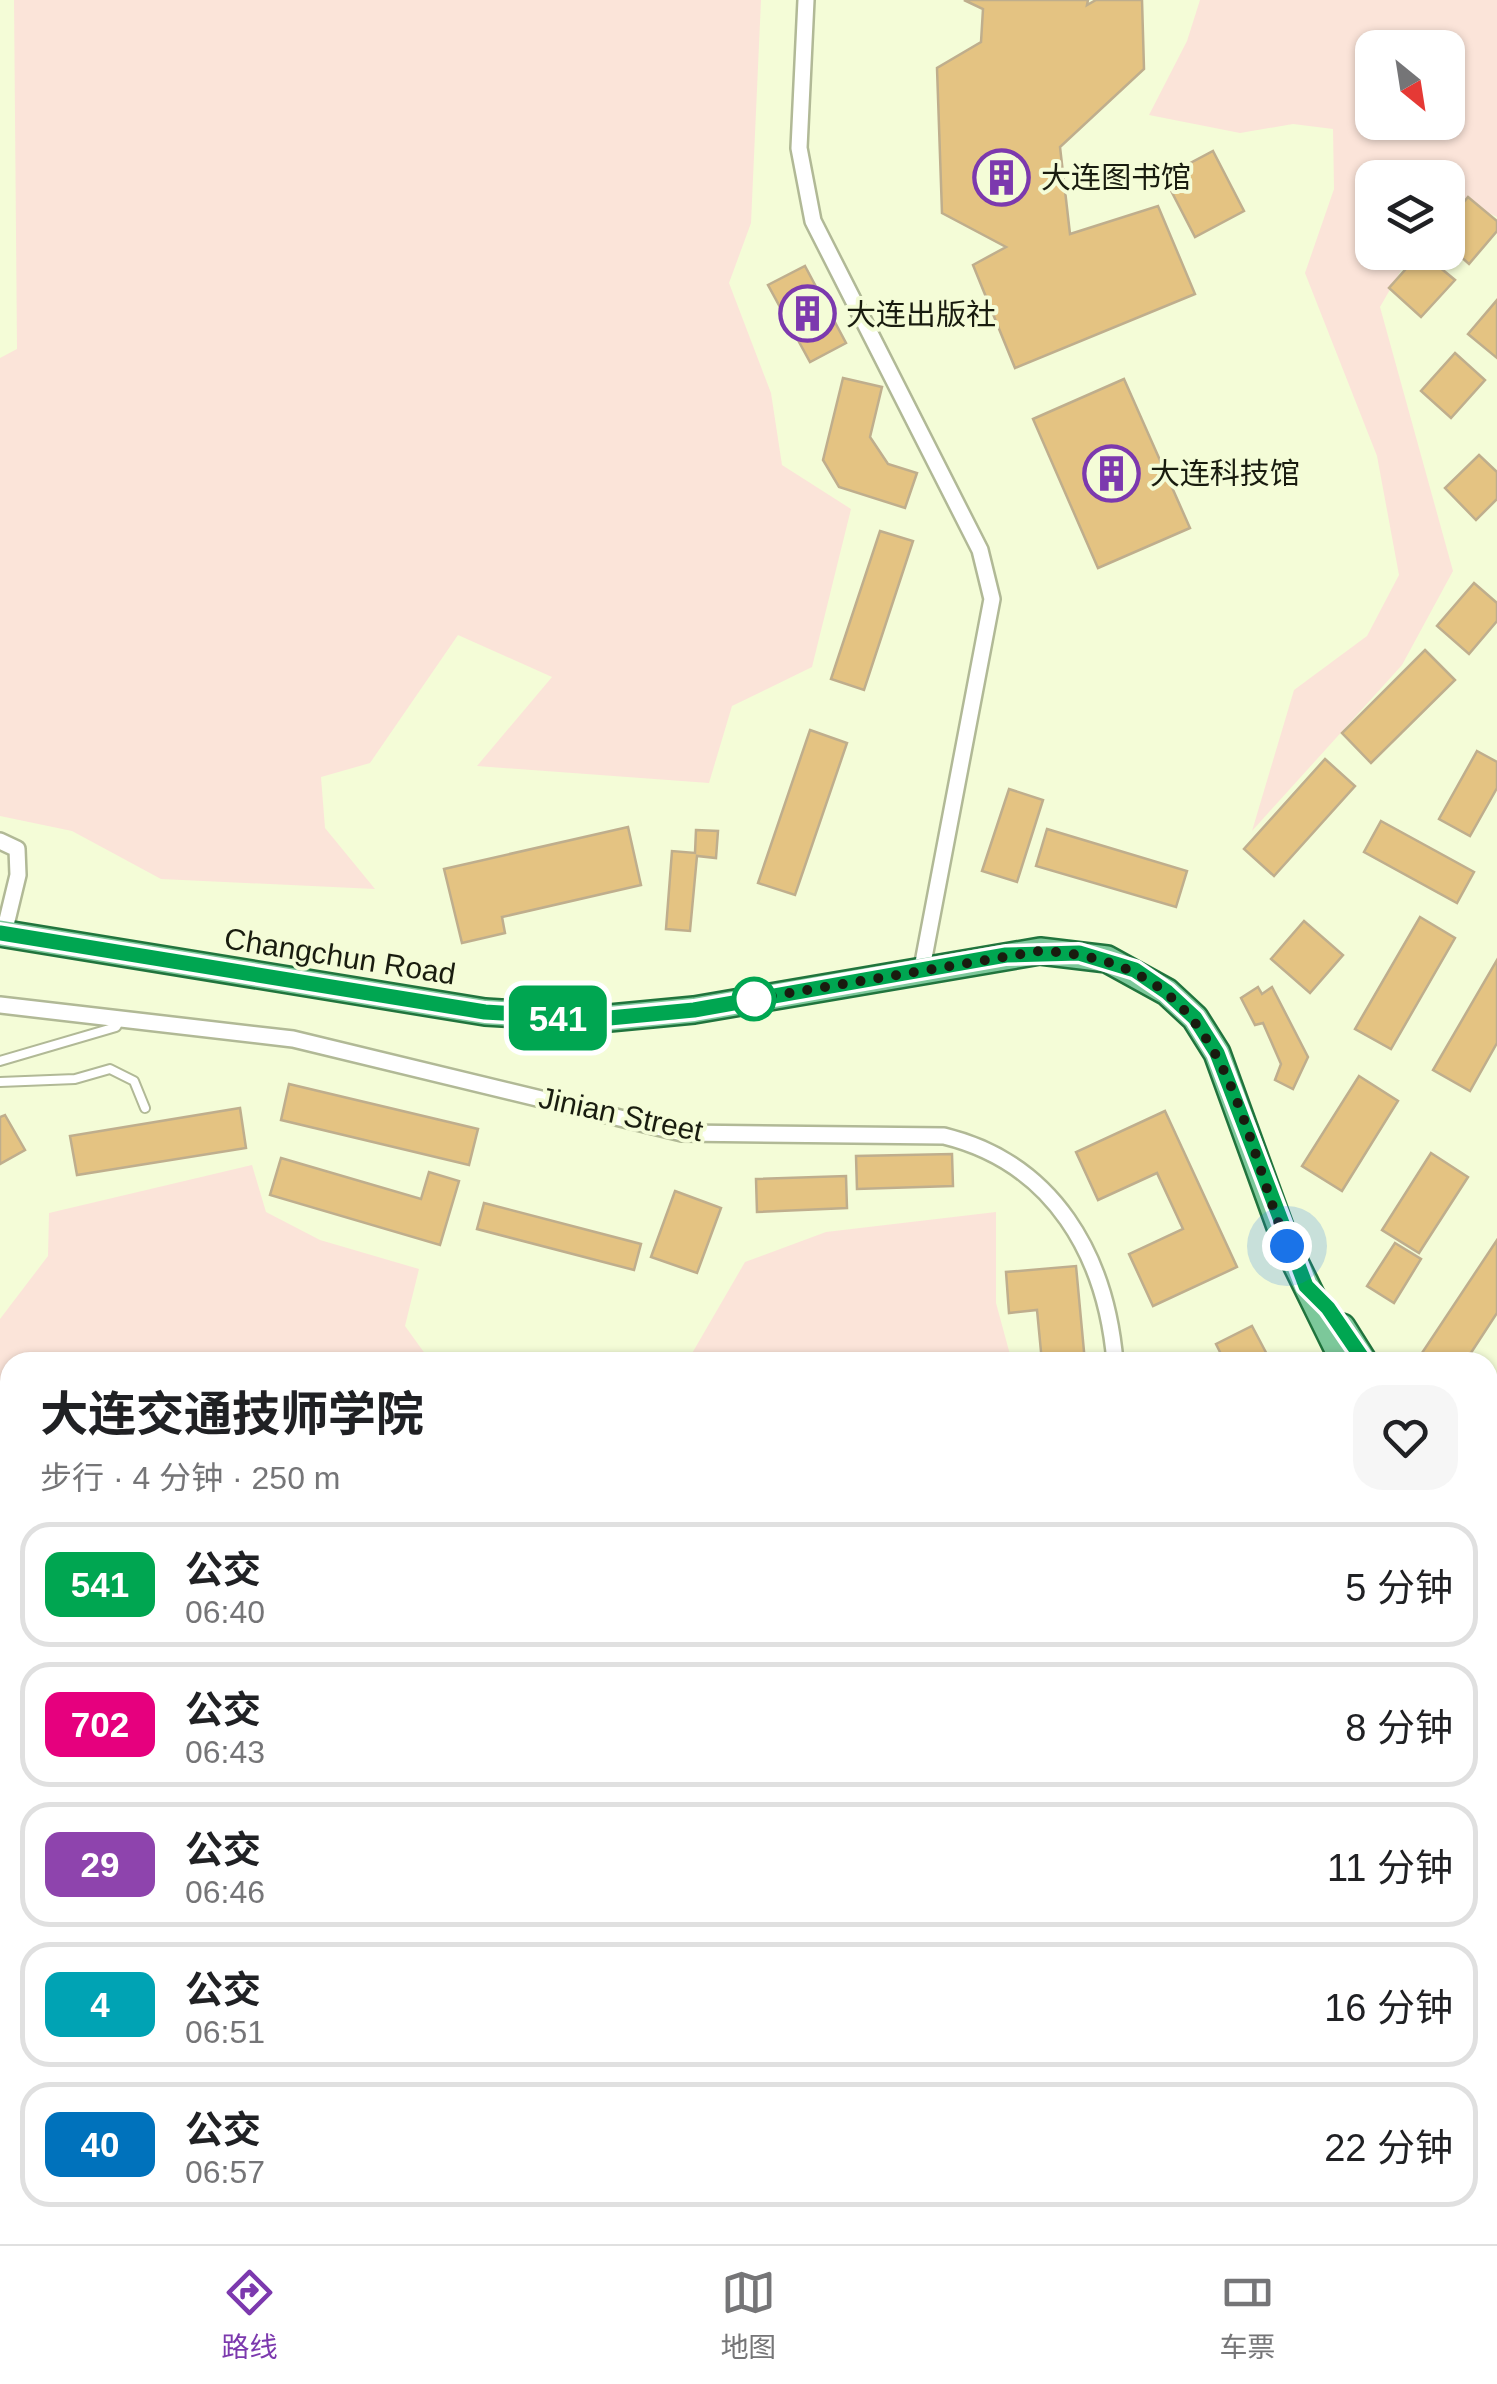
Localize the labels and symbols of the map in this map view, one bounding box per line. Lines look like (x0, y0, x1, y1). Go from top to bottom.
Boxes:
north arrow (1355, 30, 1465, 140)
building icon: 大连图书馆 (972, 147, 1032, 207)
place label: 大连图书馆 (1041, 161, 1191, 194)
building icon: 大连出版社 (777, 284, 837, 344)
place label: 大连出版社 (846, 298, 996, 331)
building icon: 大连科技馆 (1081, 443, 1141, 503)
place label: 大连科技馆 (1150, 457, 1300, 490)
street label: Changchun Road (222, 921, 458, 991)
unlabelled marker (733, 978, 775, 1020)
line badge: 541 (500, 986, 616, 1050)
street label: Jinian Street (536, 1081, 707, 1148)
your location (1262, 1221, 1312, 1271)

